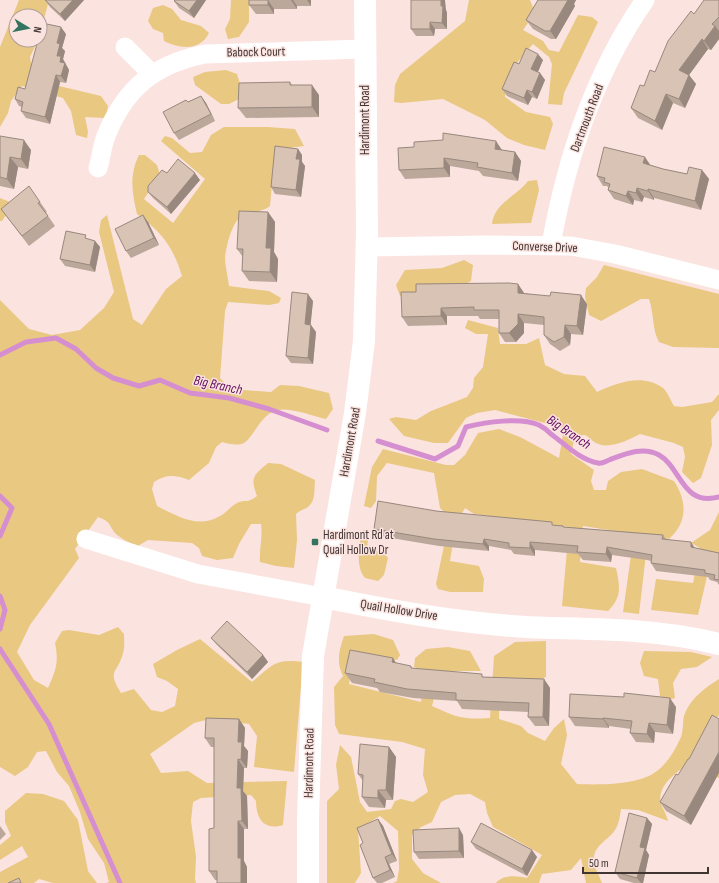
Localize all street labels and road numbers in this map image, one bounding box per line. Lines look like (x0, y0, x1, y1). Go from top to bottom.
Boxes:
street label: Babock Court (226, 43, 286, 61)
street label: Dartmouth Road (567, 82, 607, 154)
street label: Hardimont Road (357, 85, 373, 155)
street label: Converse Drive (512, 238, 578, 256)
street label: Hardimont Road (336, 406, 364, 478)
street label: Quail Hollow Drive (359, 596, 439, 624)
street label: Hardimont Road (300, 728, 318, 798)

